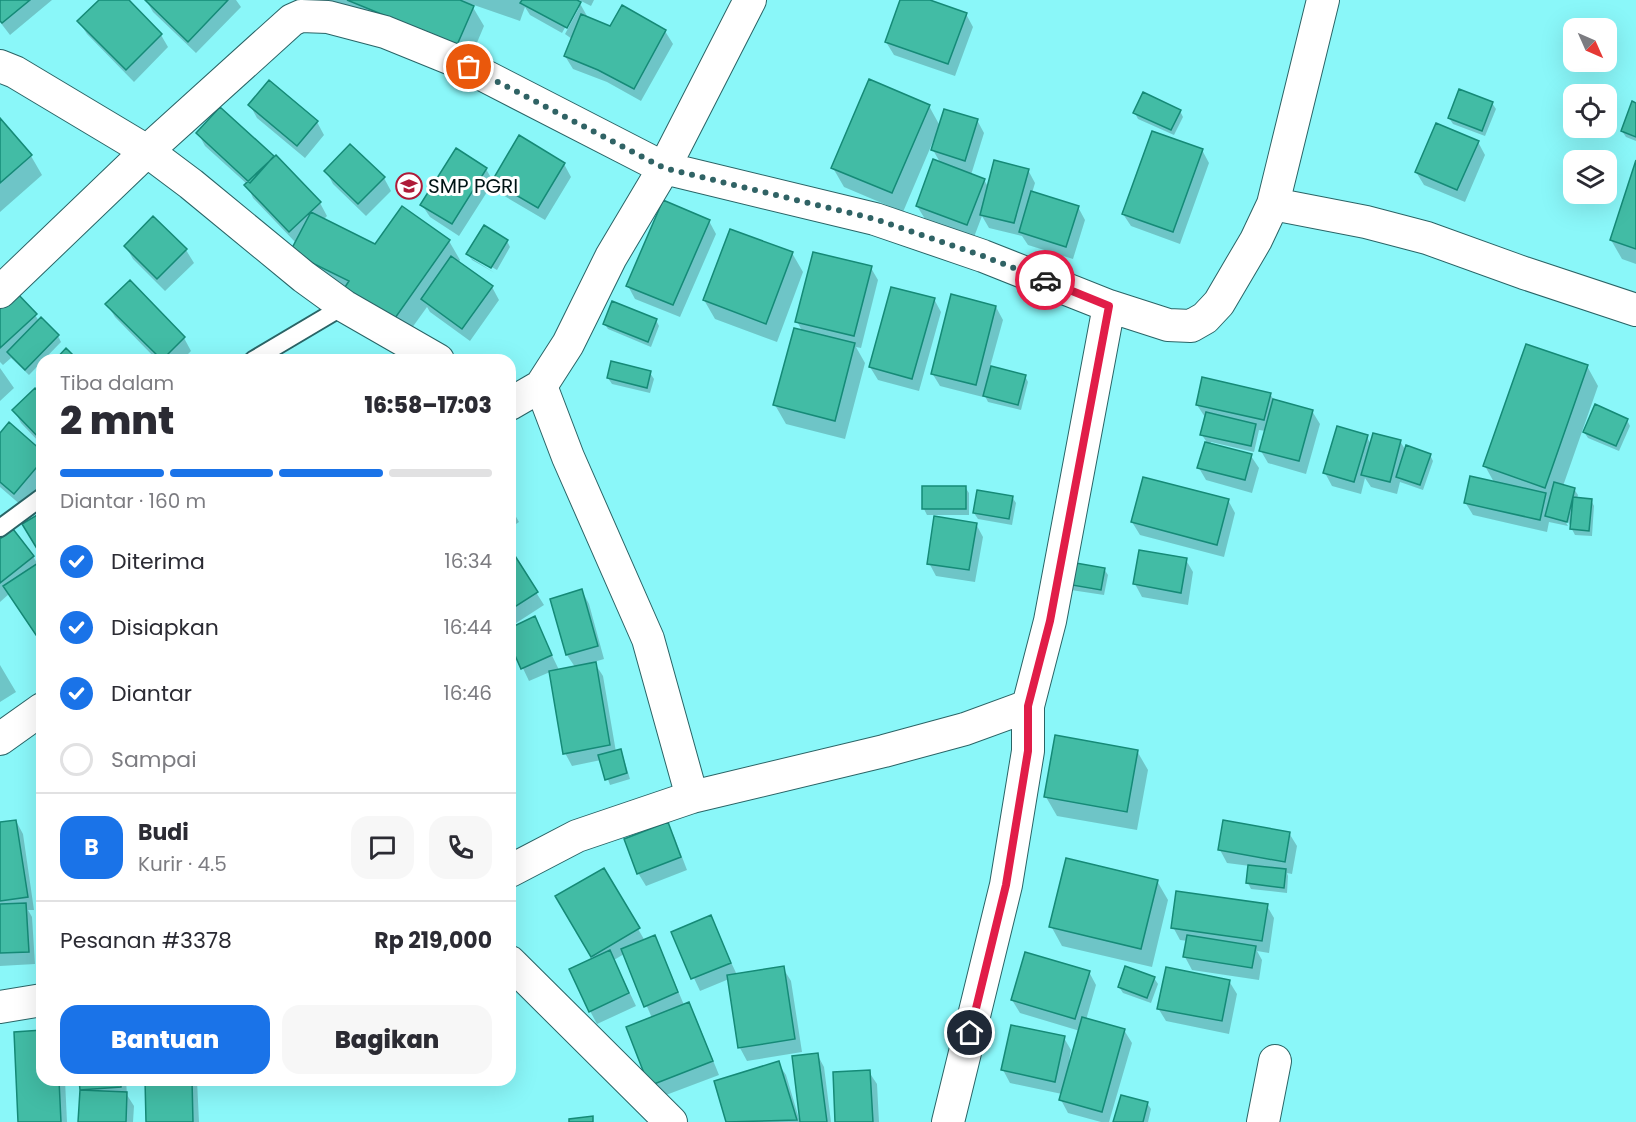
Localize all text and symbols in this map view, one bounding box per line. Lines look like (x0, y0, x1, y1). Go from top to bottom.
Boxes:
north arrow (1563, 18, 1617, 72)
map controls (1563, 18, 1617, 204)
pin (443, 41, 494, 92)
icon: bag (452, 50, 485, 83)
button: locate (1563, 84, 1617, 138)
button: layers (1563, 150, 1617, 204)
school or university icon: SMP PGRI (394, 171, 424, 201)
place label: SMP PGRI (428, 172, 518, 200)
courier (1015, 250, 1075, 310)
icon: car (1029, 264, 1062, 297)
text: Tiba dalam (60, 369, 174, 397)
text: 16:58–17:03 (364, 390, 492, 421)
text: 2 mnt (60, 393, 174, 448)
text: Diantar · 160 m (60, 487, 206, 515)
icon: check (60, 545, 93, 578)
text: Diterima (111, 546, 205, 577)
text: 16:34 (444, 547, 492, 575)
icon: check (60, 611, 93, 644)
text: Disiapkan (111, 612, 219, 643)
text: 16:44 (443, 613, 492, 641)
icon: check (60, 677, 93, 710)
text: Diantar (111, 678, 192, 709)
text: 16:46 (443, 679, 492, 707)
text: Sampai (111, 744, 197, 775)
button: chat (351, 816, 414, 879)
button: phone (429, 816, 492, 879)
text: Budi (138, 817, 189, 848)
text: B (84, 832, 99, 863)
text: Kurir · 4.5 (138, 850, 227, 878)
text: Pesanan #3378 (60, 925, 232, 956)
text: Rp 219,000 (374, 925, 492, 956)
button: Bantuan (60, 1005, 270, 1074)
button: Bagikan (282, 1005, 492, 1074)
pin (944, 1007, 995, 1058)
icon: home (953, 1016, 986, 1049)

